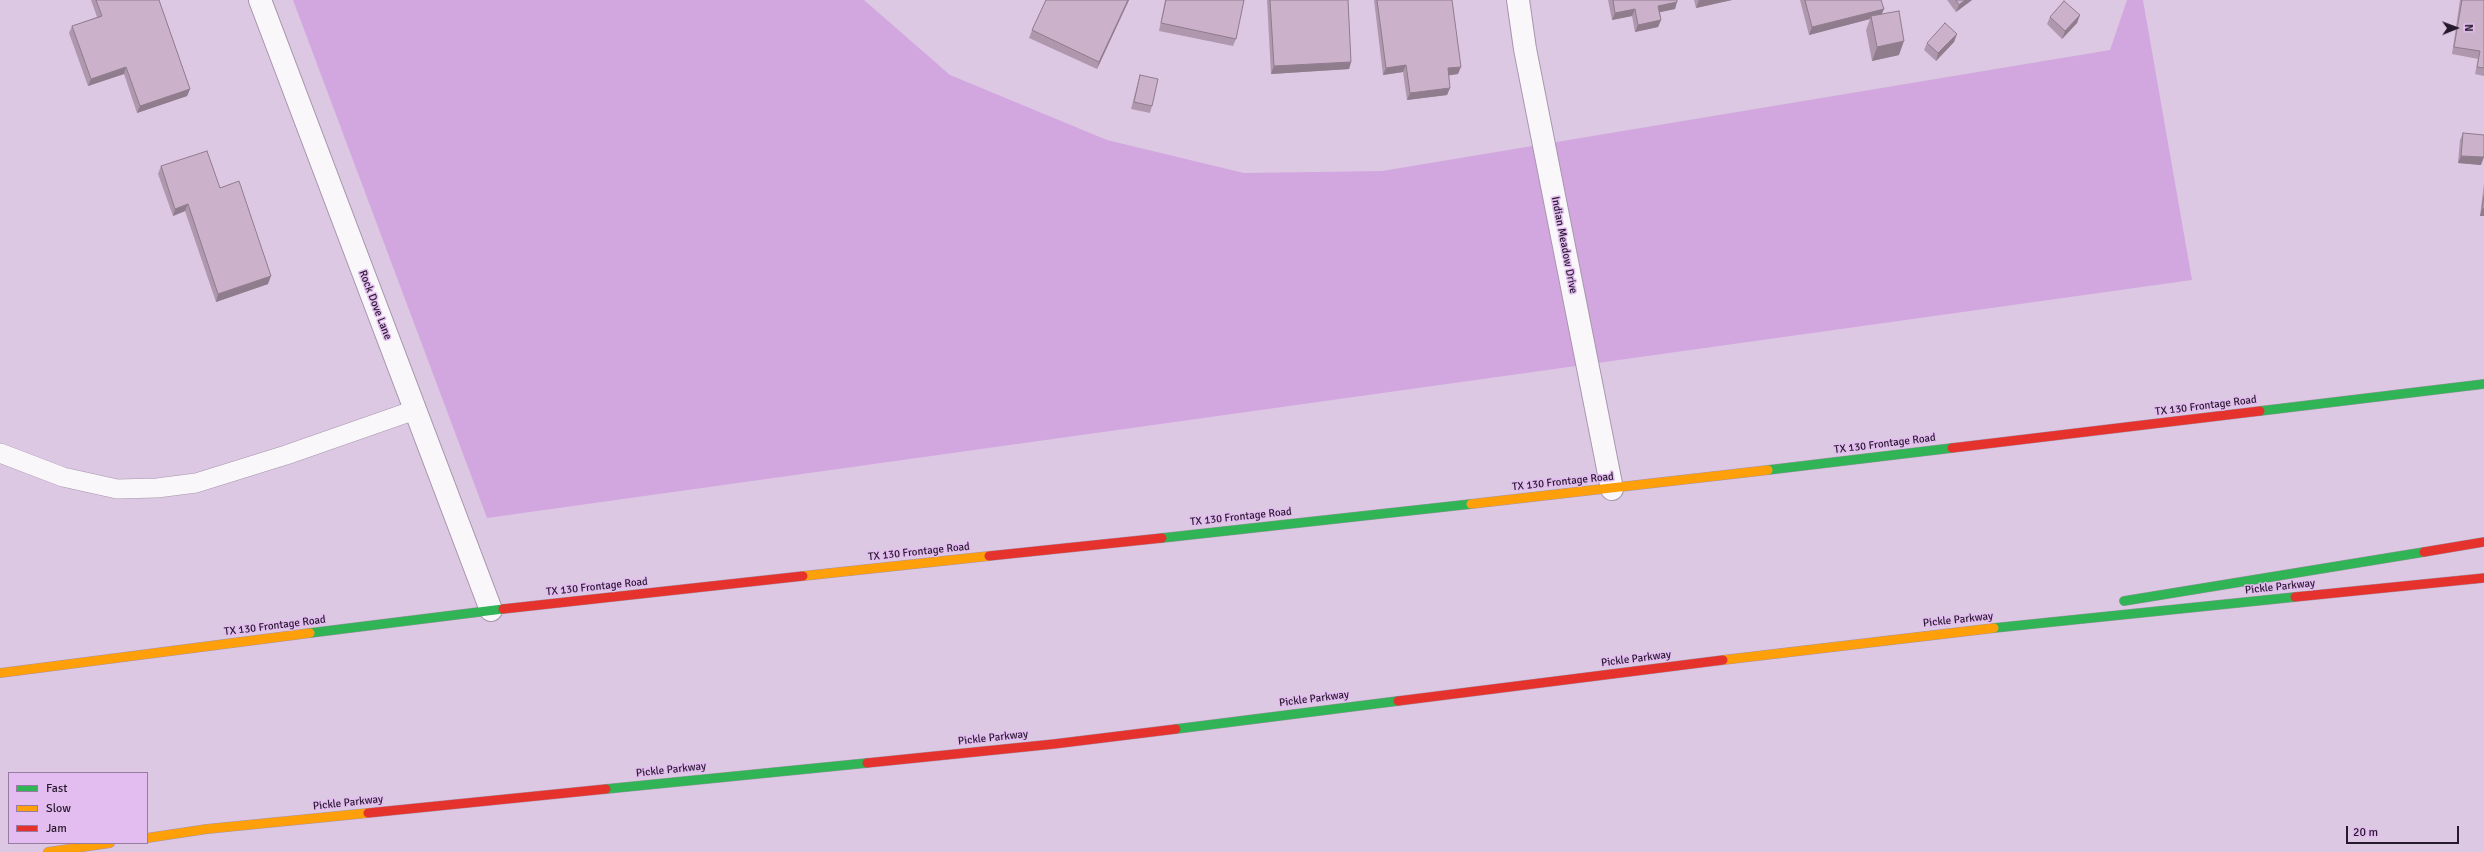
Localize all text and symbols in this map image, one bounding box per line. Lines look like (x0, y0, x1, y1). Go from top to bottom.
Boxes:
north arrow (2436, 8, 2476, 48)
text: N (2462, 24, 2475, 32)
street label: Indian Meadow Drive (1548, 195, 1580, 295)
street label: Rock Dove Lane (356, 268, 394, 342)
street label: TX 130 Frontage Road (2154, 393, 2258, 419)
street label: TX 130 Frontage Road (1833, 431, 1937, 457)
street label: TX 130 Frontage Road (1511, 470, 1615, 494)
street label: TX 130 Frontage Road (1189, 505, 1293, 529)
street label: TX 130 Frontage Road (867, 540, 971, 564)
street label: TX 130 Frontage Road (545, 575, 649, 599)
street label: Pickle Parkway (2244, 577, 2316, 597)
street label: Pickle Parkway (1922, 610, 1994, 630)
street label: TX 130 Frontage Road (223, 613, 327, 639)
street label: Pickle Parkway (1600, 648, 1672, 670)
street label: Pickle Parkway (1278, 688, 1350, 710)
street label: Pickle Parkway (957, 728, 1029, 748)
street label: Pickle Parkway (635, 760, 707, 780)
legend (8, 772, 148, 844)
text: Fast (46, 781, 67, 796)
street label: Pickle Parkway (312, 793, 384, 813)
text: Slow (46, 801, 71, 816)
scale bar (2348, 818, 2461, 844)
text: Jam (46, 821, 67, 836)
text: 20 m (2353, 825, 2378, 840)

